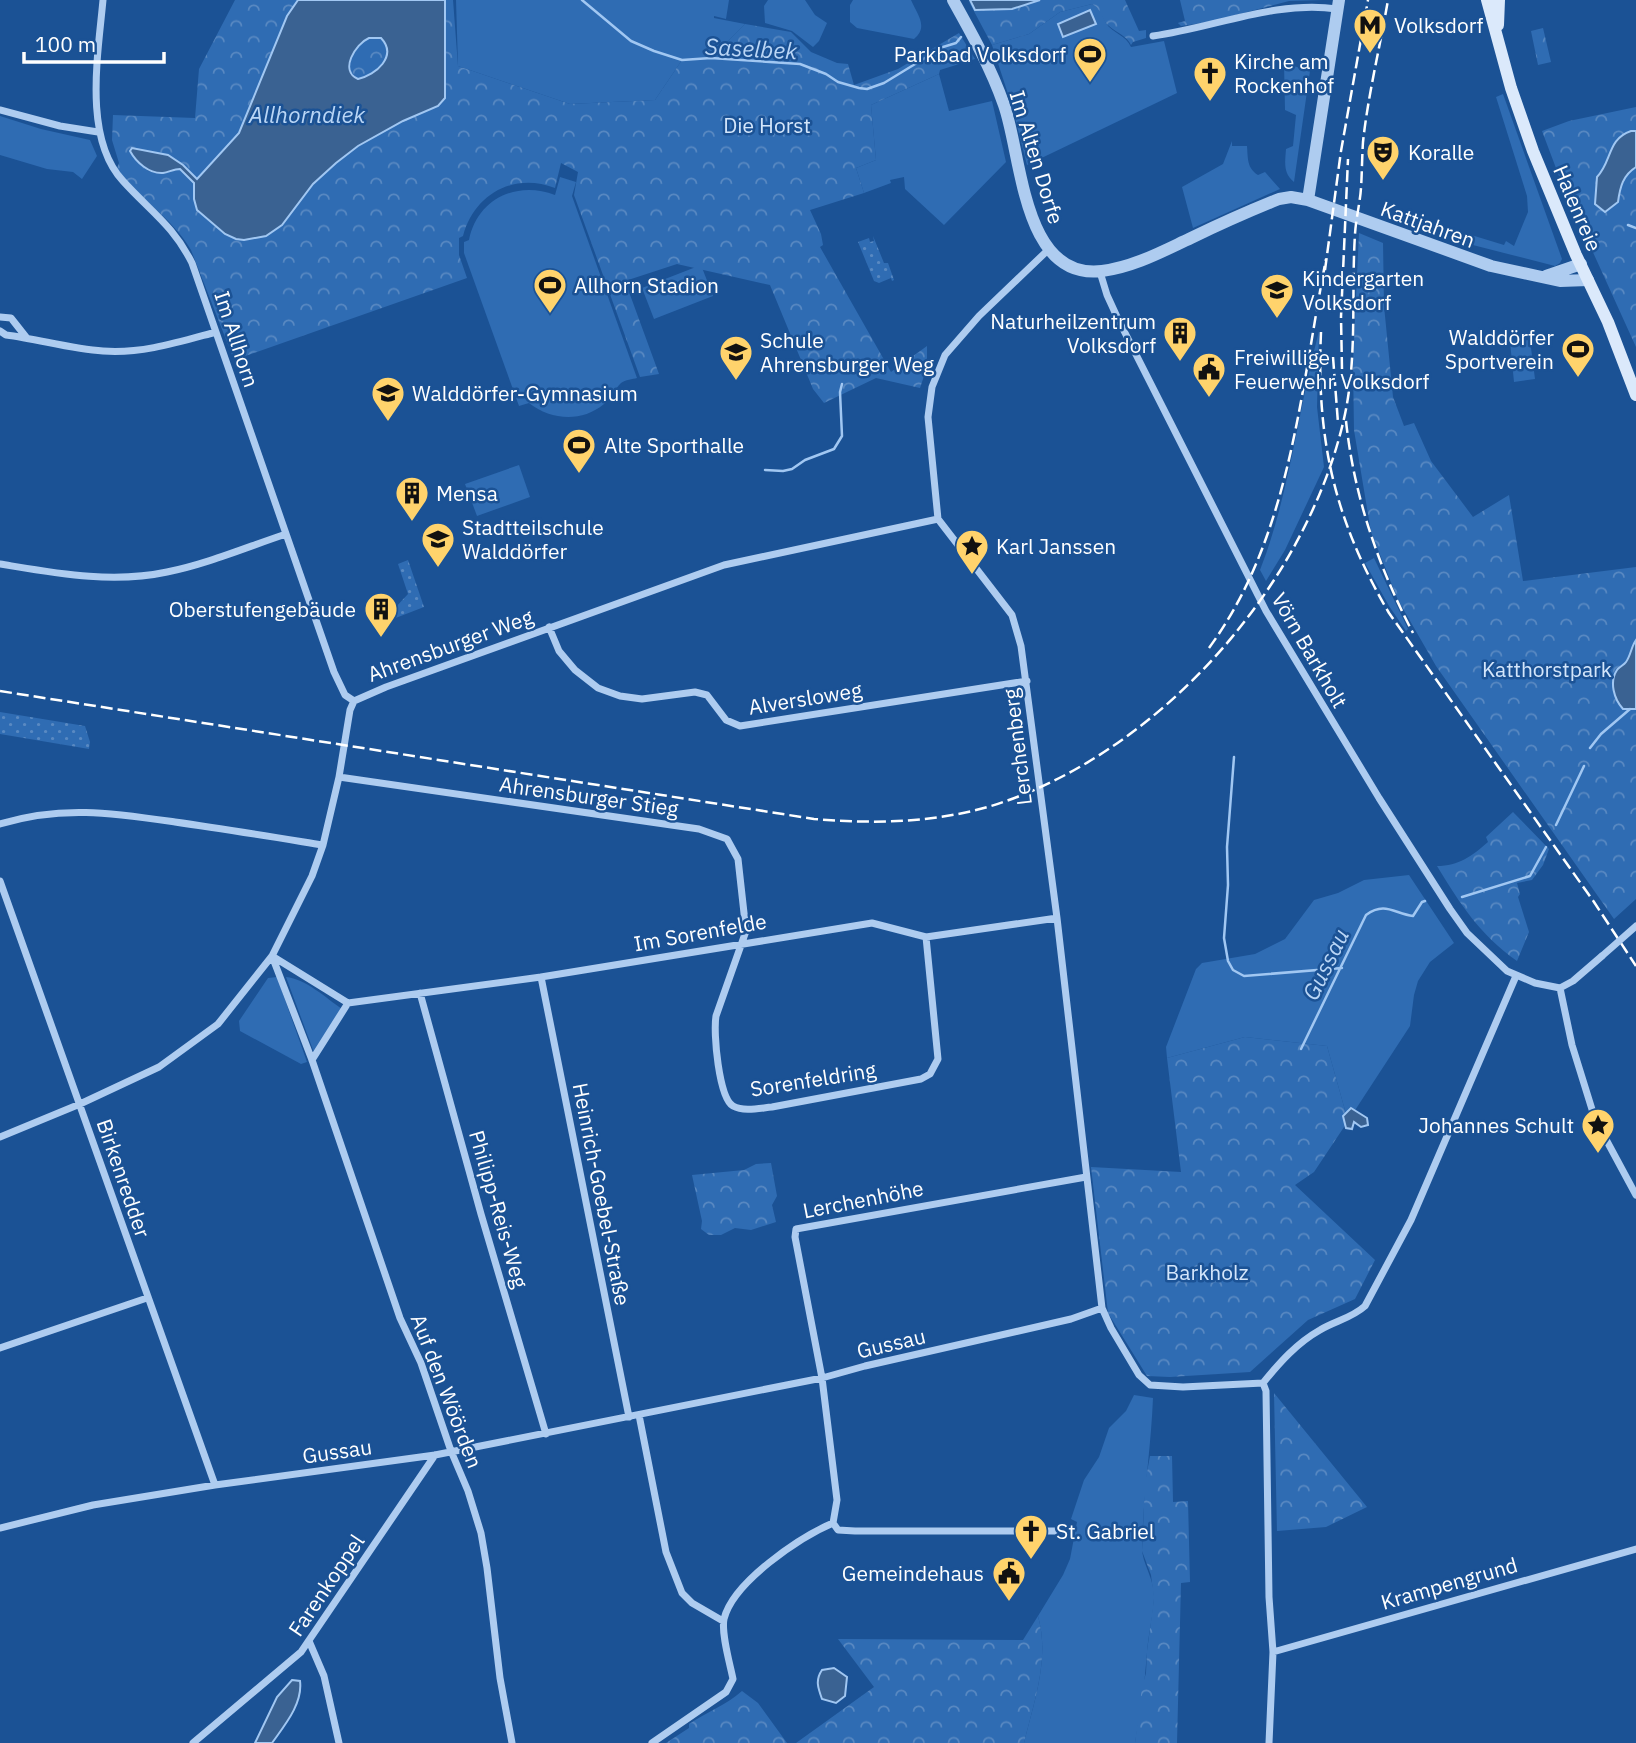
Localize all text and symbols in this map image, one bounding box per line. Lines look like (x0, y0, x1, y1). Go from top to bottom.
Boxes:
metro station icon: Volksdorf (1351, 6, 1389, 55)
place label: Volksdorf (1394, 11, 1483, 39)
scale bar (24, 21, 164, 65)
text: 100 m (35, 30, 96, 58)
water label: Saselbek (704, 31, 799, 65)
sports icon: Parkbad Volksdorf (1071, 35, 1109, 84)
place label: Parkbad Volksdorf (894, 40, 1066, 68)
place label: Kirche am Rockenhof (1234, 47, 1334, 99)
church icon: Kirche am Rockenhof (1191, 54, 1229, 103)
street label: Im Alten Dorfe (1003, 87, 1071, 227)
water label: Allhorndiek (248, 99, 366, 129)
park label: Die Horst (723, 111, 811, 139)
theatre icon: Koralle (1364, 133, 1402, 182)
place label: Koralle (1408, 138, 1474, 166)
street label: Halenreie (1547, 161, 1609, 255)
street label: Kattjahren (1377, 194, 1479, 254)
place label: Kindergarten Volksdorf (1302, 264, 1424, 316)
sports icon: Allhorn Stadion (531, 266, 569, 315)
place label: Allhorn Stadion (574, 271, 719, 299)
school or university icon: Kindergarten Volksdorf (1258, 271, 1296, 320)
street label: Im Allhorn (208, 287, 266, 391)
place label: Naturheilzentrum Volksdorf (990, 307, 1156, 359)
building icon: Naturheilzentrum Volksdorf (1161, 314, 1199, 363)
place label: Walddörfer Sportverein (1445, 323, 1554, 375)
place label: Schule Ahrensburger Weg (760, 326, 934, 378)
sports icon: Walddörfer Sportverein (1559, 330, 1597, 379)
school or university icon: Schule Ahrensburger Weg (717, 333, 755, 382)
place label: Freiwillige Feuerwehr Volksdorf (1234, 343, 1430, 395)
public building icon: Freiwillige Feuerwehr Volksdorf (1190, 350, 1228, 399)
school or university icon: Walddörfer-Gymnasium (369, 374, 407, 423)
place label: Walddörfer-Gymnasium (412, 379, 638, 407)
sports icon: Alte Sporthalle (560, 426, 598, 475)
place label: Alte Sporthalle (604, 431, 744, 459)
building icon: Mensa (393, 474, 431, 523)
place label: Mensa (436, 479, 498, 507)
place label: Stadtteilschule Walddörfer (462, 513, 604, 565)
school or university icon: Stadtteilschule Walddörfer (419, 520, 457, 569)
place icon: Karl Janssen (953, 527, 991, 576)
place label: Karl Janssen (996, 532, 1116, 560)
street label: Vörn Barkholt (1266, 587, 1354, 713)
building icon: Oberstufengebäude (362, 590, 400, 639)
place label: Oberstufengebäude (169, 595, 356, 623)
street label: Ahrensburger Weg (363, 602, 537, 688)
park label: Katthorstpark (1482, 655, 1612, 683)
street label: Alversloweg (746, 675, 864, 721)
street label: Lerchenberg (996, 687, 1038, 807)
street label: Ahrensburger Stieg (498, 770, 680, 822)
street label: Im Sorenfelde (631, 907, 769, 957)
water label: Gussau (1295, 923, 1355, 1005)
street label: Sorenfeldring (748, 1055, 878, 1103)
street label: Heinrich-Goebel-Straße (567, 1080, 637, 1308)
place icon: Johannes Schult (1579, 1106, 1617, 1155)
place label: Johannes Schult (1418, 1111, 1574, 1139)
street label: Birkenredder (91, 1115, 157, 1241)
street label: Philipp-Reis-Weg (463, 1127, 535, 1291)
street label: Lerchenhöhe (800, 1174, 926, 1224)
park label: Barkholz (1166, 1258, 1249, 1286)
street label: Auf den Wöörden (405, 1310, 489, 1472)
street label: Gussau (854, 1321, 928, 1365)
street label: Gussau (300, 1432, 374, 1470)
church icon: St. Gabriel (1012, 1512, 1050, 1561)
place label: St. Gabriel (1056, 1517, 1155, 1545)
street label: Farenkoppel (282, 1528, 371, 1641)
street label: Krampengrund (1377, 1550, 1521, 1616)
public building icon: Gemeindehaus (990, 1554, 1028, 1603)
place label: Gemeindehaus (842, 1559, 984, 1587)

